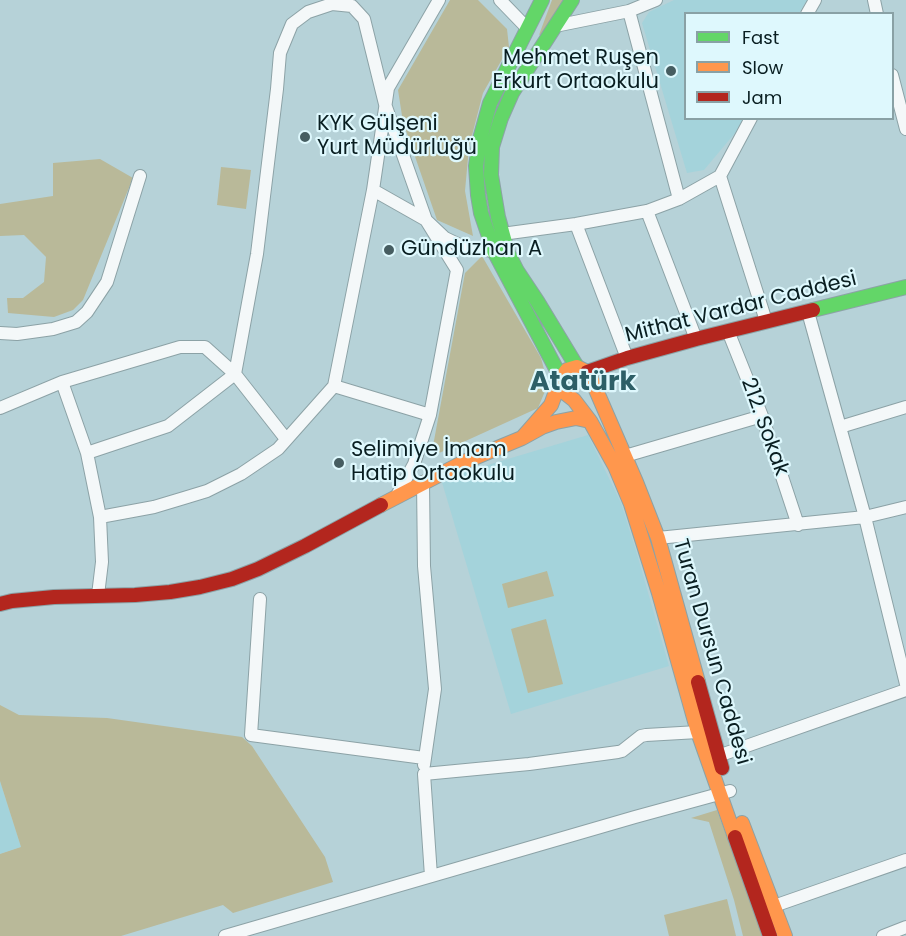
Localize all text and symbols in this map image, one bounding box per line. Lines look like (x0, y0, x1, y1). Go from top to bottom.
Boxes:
legend (684, 12, 894, 120)
text: Fast (742, 25, 779, 50)
place label: Mehmet Ruşen Erkurt Ortaokulu (493, 46, 659, 96)
text: Slow (742, 55, 783, 80)
marker: Mehmet Ruşen Erkurt Ortaokulu (664, 64, 678, 78)
text: Jam (742, 85, 782, 110)
place label: KYK Gülşeni Yurt Müdürlüğü (317, 112, 477, 162)
marker: KYK Gülşeni Yurt Müdürlüğü (298, 130, 312, 144)
place label: Gündüzhan A (401, 237, 542, 263)
marker: Gündüzhan A (382, 243, 396, 257)
street label: Mithat Vardar Caddesi (623, 267, 859, 349)
district label: Atatürk (530, 367, 636, 399)
street label: 212. Sokak (735, 375, 793, 479)
place label: Selimiye İmam Hatip Ortaokulu (351, 438, 515, 488)
marker: Selimiye İmam Hatip Ortaokulu (332, 456, 346, 470)
street label: Turan Dursun Caddesi (667, 536, 755, 768)

